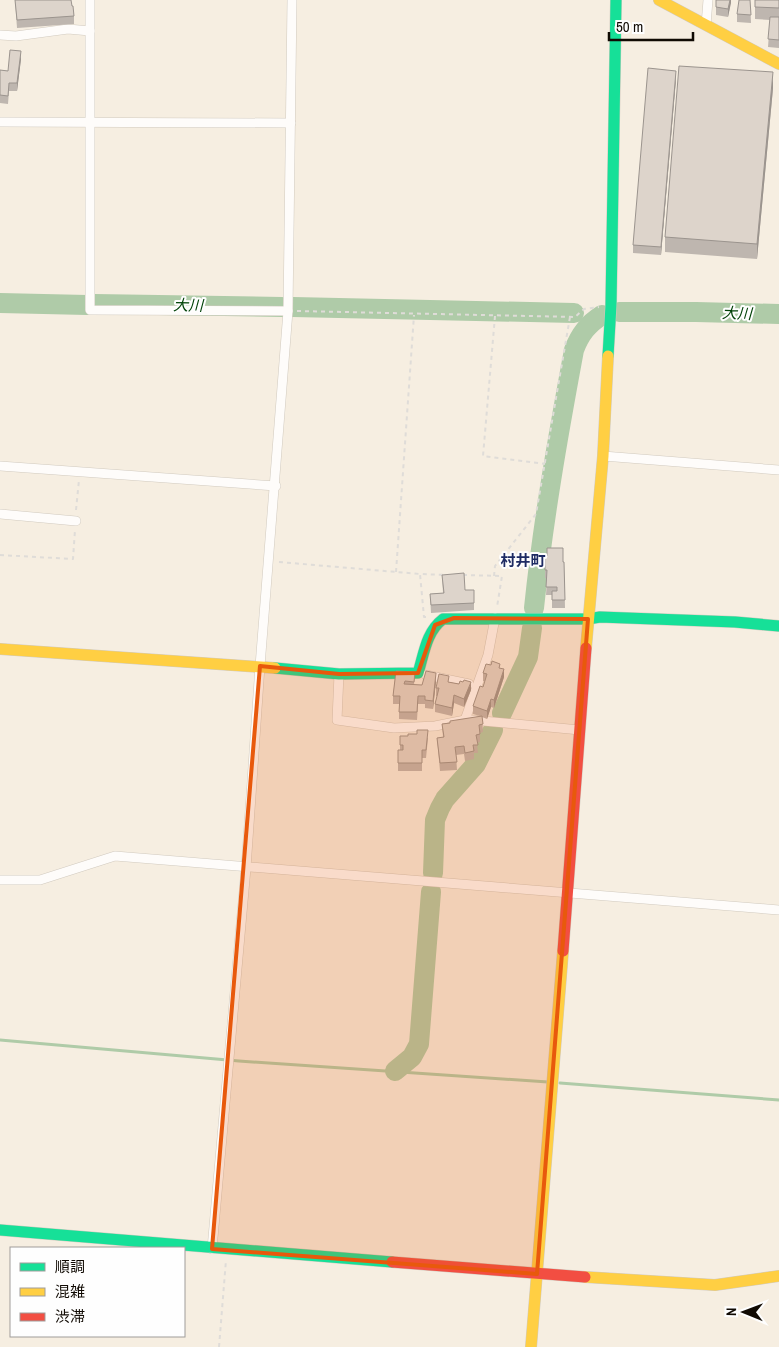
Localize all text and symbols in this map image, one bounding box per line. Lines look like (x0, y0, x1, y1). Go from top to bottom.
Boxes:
scale bar (609, 10, 693, 42)
text: 50 m (616, 16, 643, 37)
water label: 大川 (173, 294, 205, 316)
water label: 大川 (722, 302, 754, 324)
district label: 村井町 (500, 550, 546, 571)
legend (10, 1247, 185, 1337)
text: 順調 (55, 1256, 85, 1277)
text: 混雑 (55, 1281, 85, 1302)
north arrow (719, 1287, 769, 1337)
text: 渋滞 (55, 1306, 85, 1327)
text: N (722, 1307, 740, 1316)

